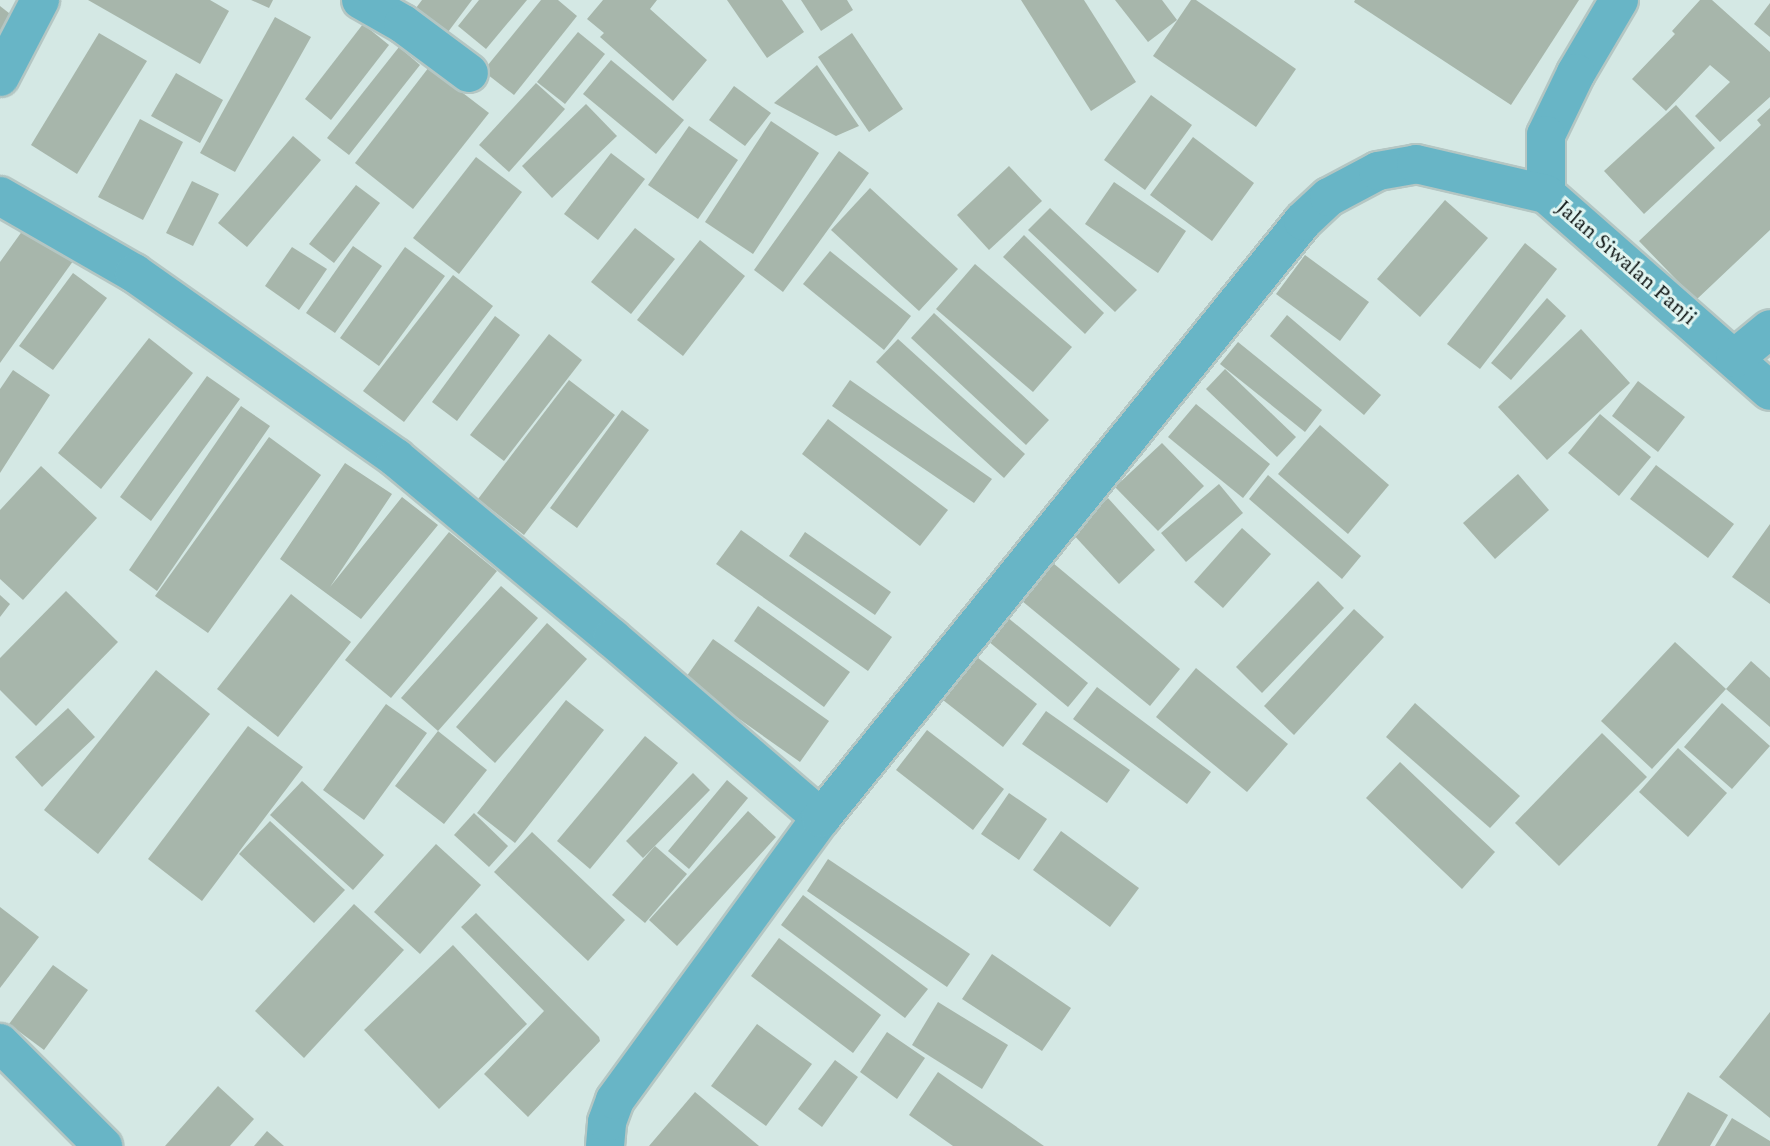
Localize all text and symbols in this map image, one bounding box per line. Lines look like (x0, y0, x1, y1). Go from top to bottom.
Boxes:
street label: Jalan Siwalan Panji (1551, 195, 1701, 331)

